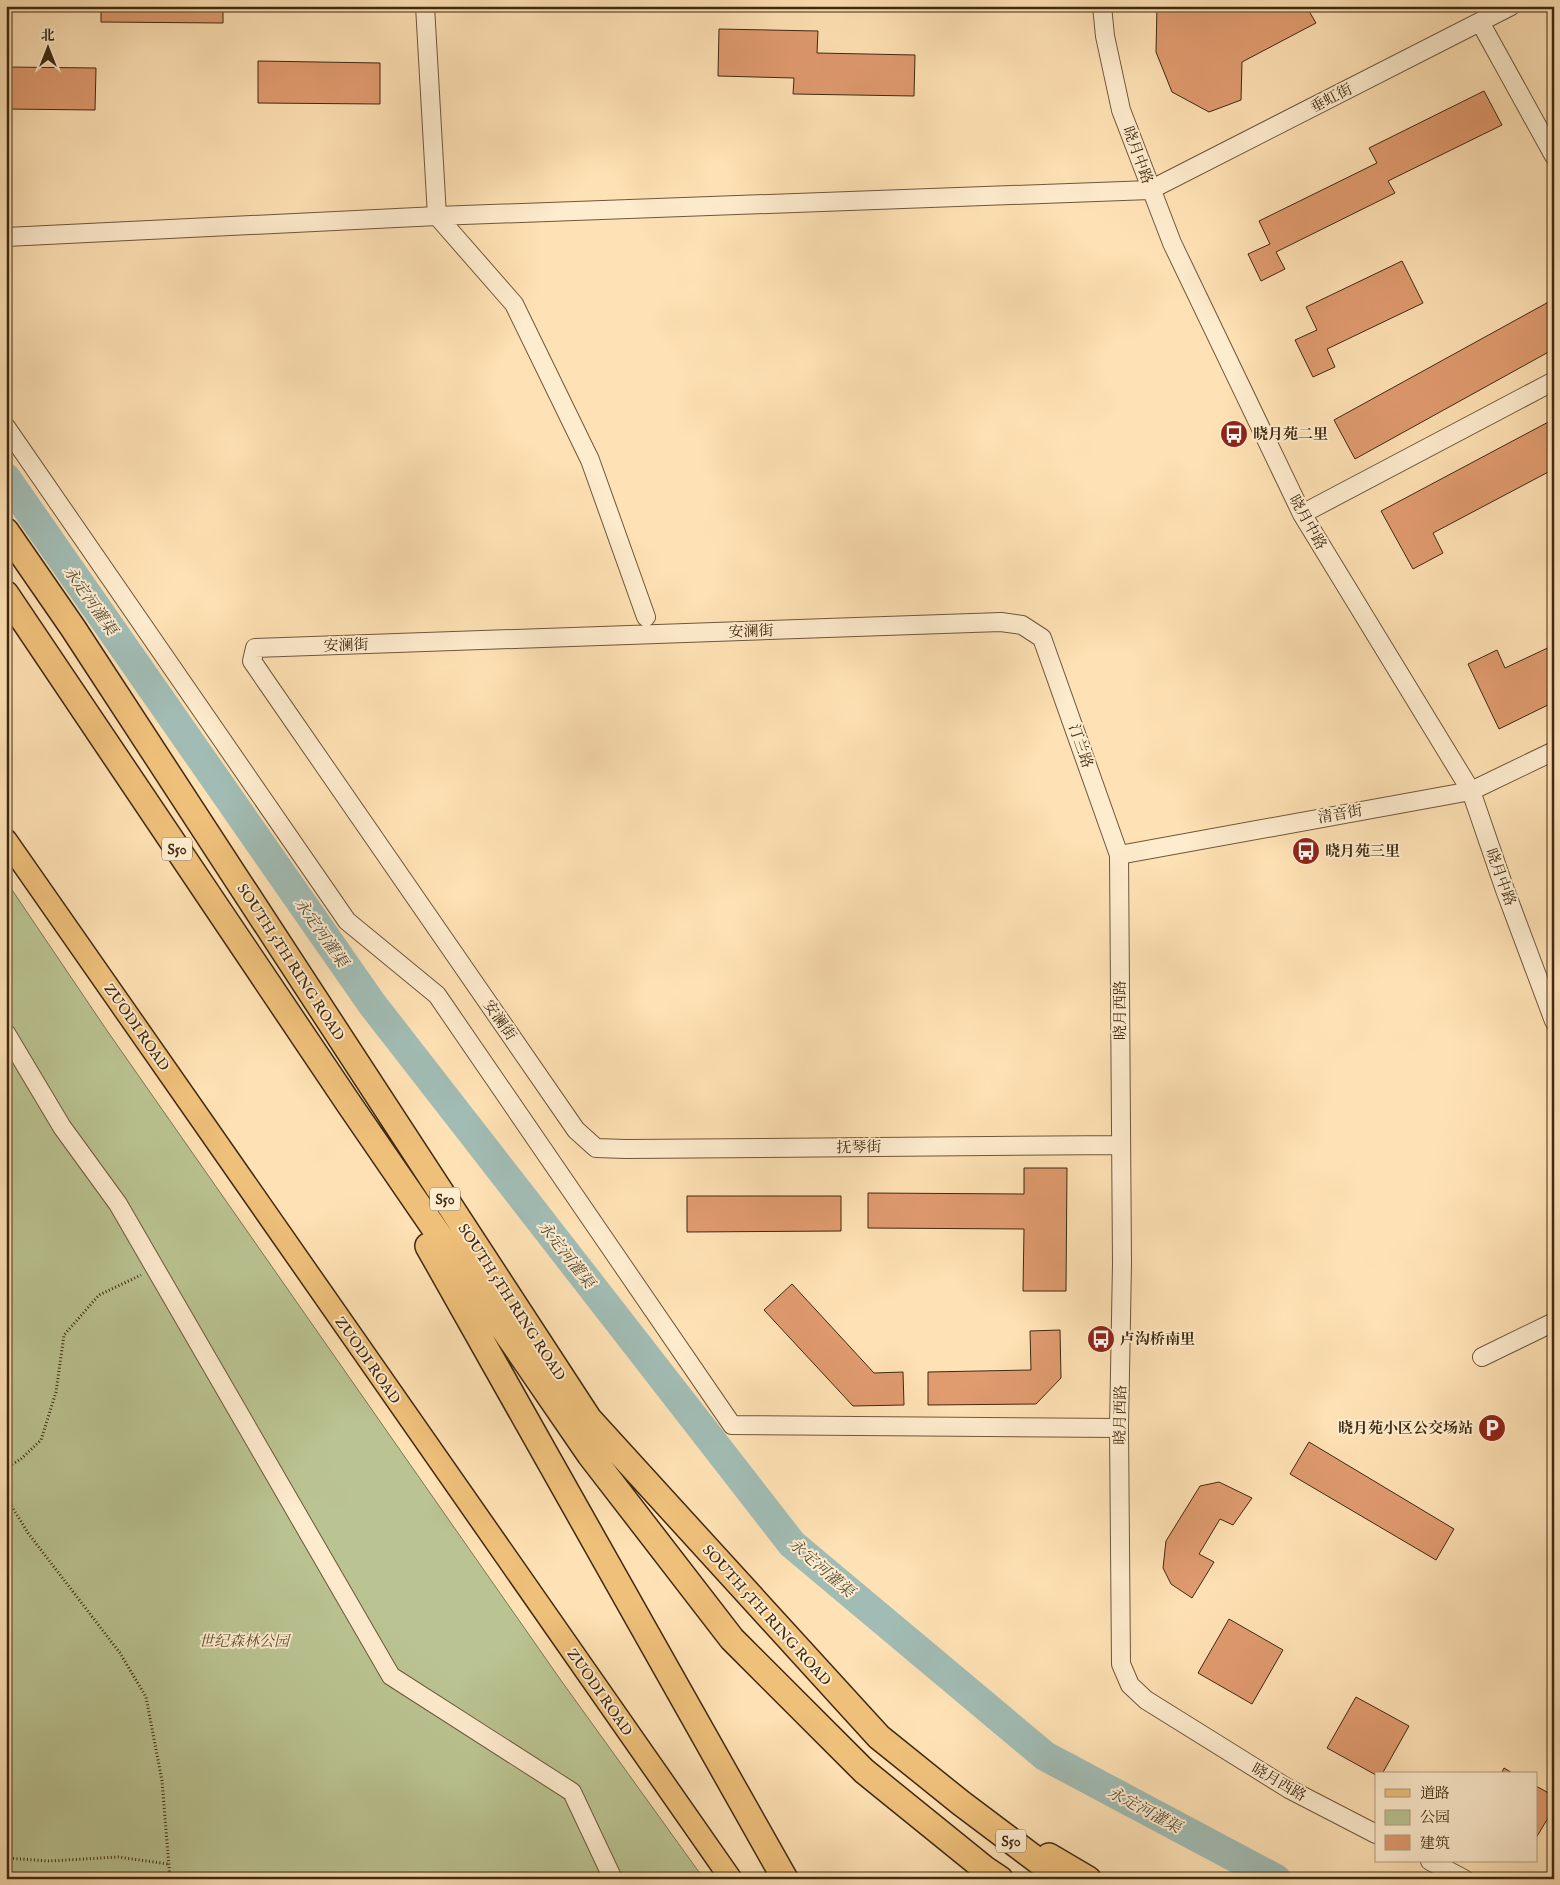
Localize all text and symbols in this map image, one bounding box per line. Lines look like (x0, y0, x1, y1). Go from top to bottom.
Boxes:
north arrow (22, 22, 72, 72)
text: 北 (41, 27, 55, 45)
street label: 垂虹街 (1307, 80, 1356, 117)
street label: 晓月中路 (1118, 124, 1157, 187)
bus stop icon: 晓月苑二里 (1219, 419, 1249, 449)
place label: 晓月苑二里 (1253, 425, 1328, 444)
street label: 晓月中路 (1285, 491, 1330, 553)
water label: 永定河灌渠 (58, 563, 122, 641)
street label: 安澜街 (728, 621, 774, 642)
street label: 安澜街 (323, 635, 369, 656)
street label: 汀兰路 (1064, 722, 1097, 771)
street label: 清音街 (1316, 801, 1364, 828)
bus stop icon: 晓月苑三里 (1291, 836, 1321, 866)
road number: S50 (162, 838, 192, 861)
place label: 晓月苑三里 (1325, 842, 1400, 861)
street label: 晓月中路 (1481, 846, 1520, 909)
street label: SOUTH 5TH RING ROAD (233, 880, 349, 1044)
water label: 永定河灌渠 (289, 895, 353, 973)
street label: ZUODI ROAD (99, 980, 174, 1075)
street label: 晓月西路 (1111, 980, 1130, 1040)
street label: 安澜街 (479, 996, 520, 1044)
street label: 抚琴街 (836, 1138, 882, 1157)
road number: S50 (430, 1188, 460, 1210)
water label: 永定河灌渠 (533, 1218, 599, 1294)
street label: SOUTH 5TH RING ROAD (454, 1220, 570, 1384)
street label: ZUODI ROAD (330, 1313, 405, 1408)
bus stop icon: 卢沟桥南里 (1086, 1324, 1116, 1354)
place label: 卢沟桥南里 (1120, 1330, 1195, 1349)
street label: 晓月西路 (1110, 1385, 1131, 1445)
parking icon: 晓月苑小区公交场站 (1477, 1413, 1507, 1443)
place label: 晓月苑小区公交场站 (1338, 1419, 1473, 1438)
water label: 永定河灌渠 (784, 1535, 859, 1604)
street label: SOUTH 5TH RING ROAD (698, 1541, 835, 1690)
park label: 世纪森林公园 (199, 1632, 291, 1651)
street label: ZUODI ROAD (562, 1645, 637, 1740)
street label: 晓月西路 (1248, 1759, 1309, 1806)
legend (1375, 1772, 1538, 1862)
water label: 永定河灌渠 (1104, 1783, 1186, 1839)
text: 道路 (1420, 1784, 1450, 1803)
text: 公园 (1420, 1808, 1450, 1827)
road number: S50 (996, 1830, 1026, 1852)
text: 建筑 (1420, 1834, 1450, 1853)

